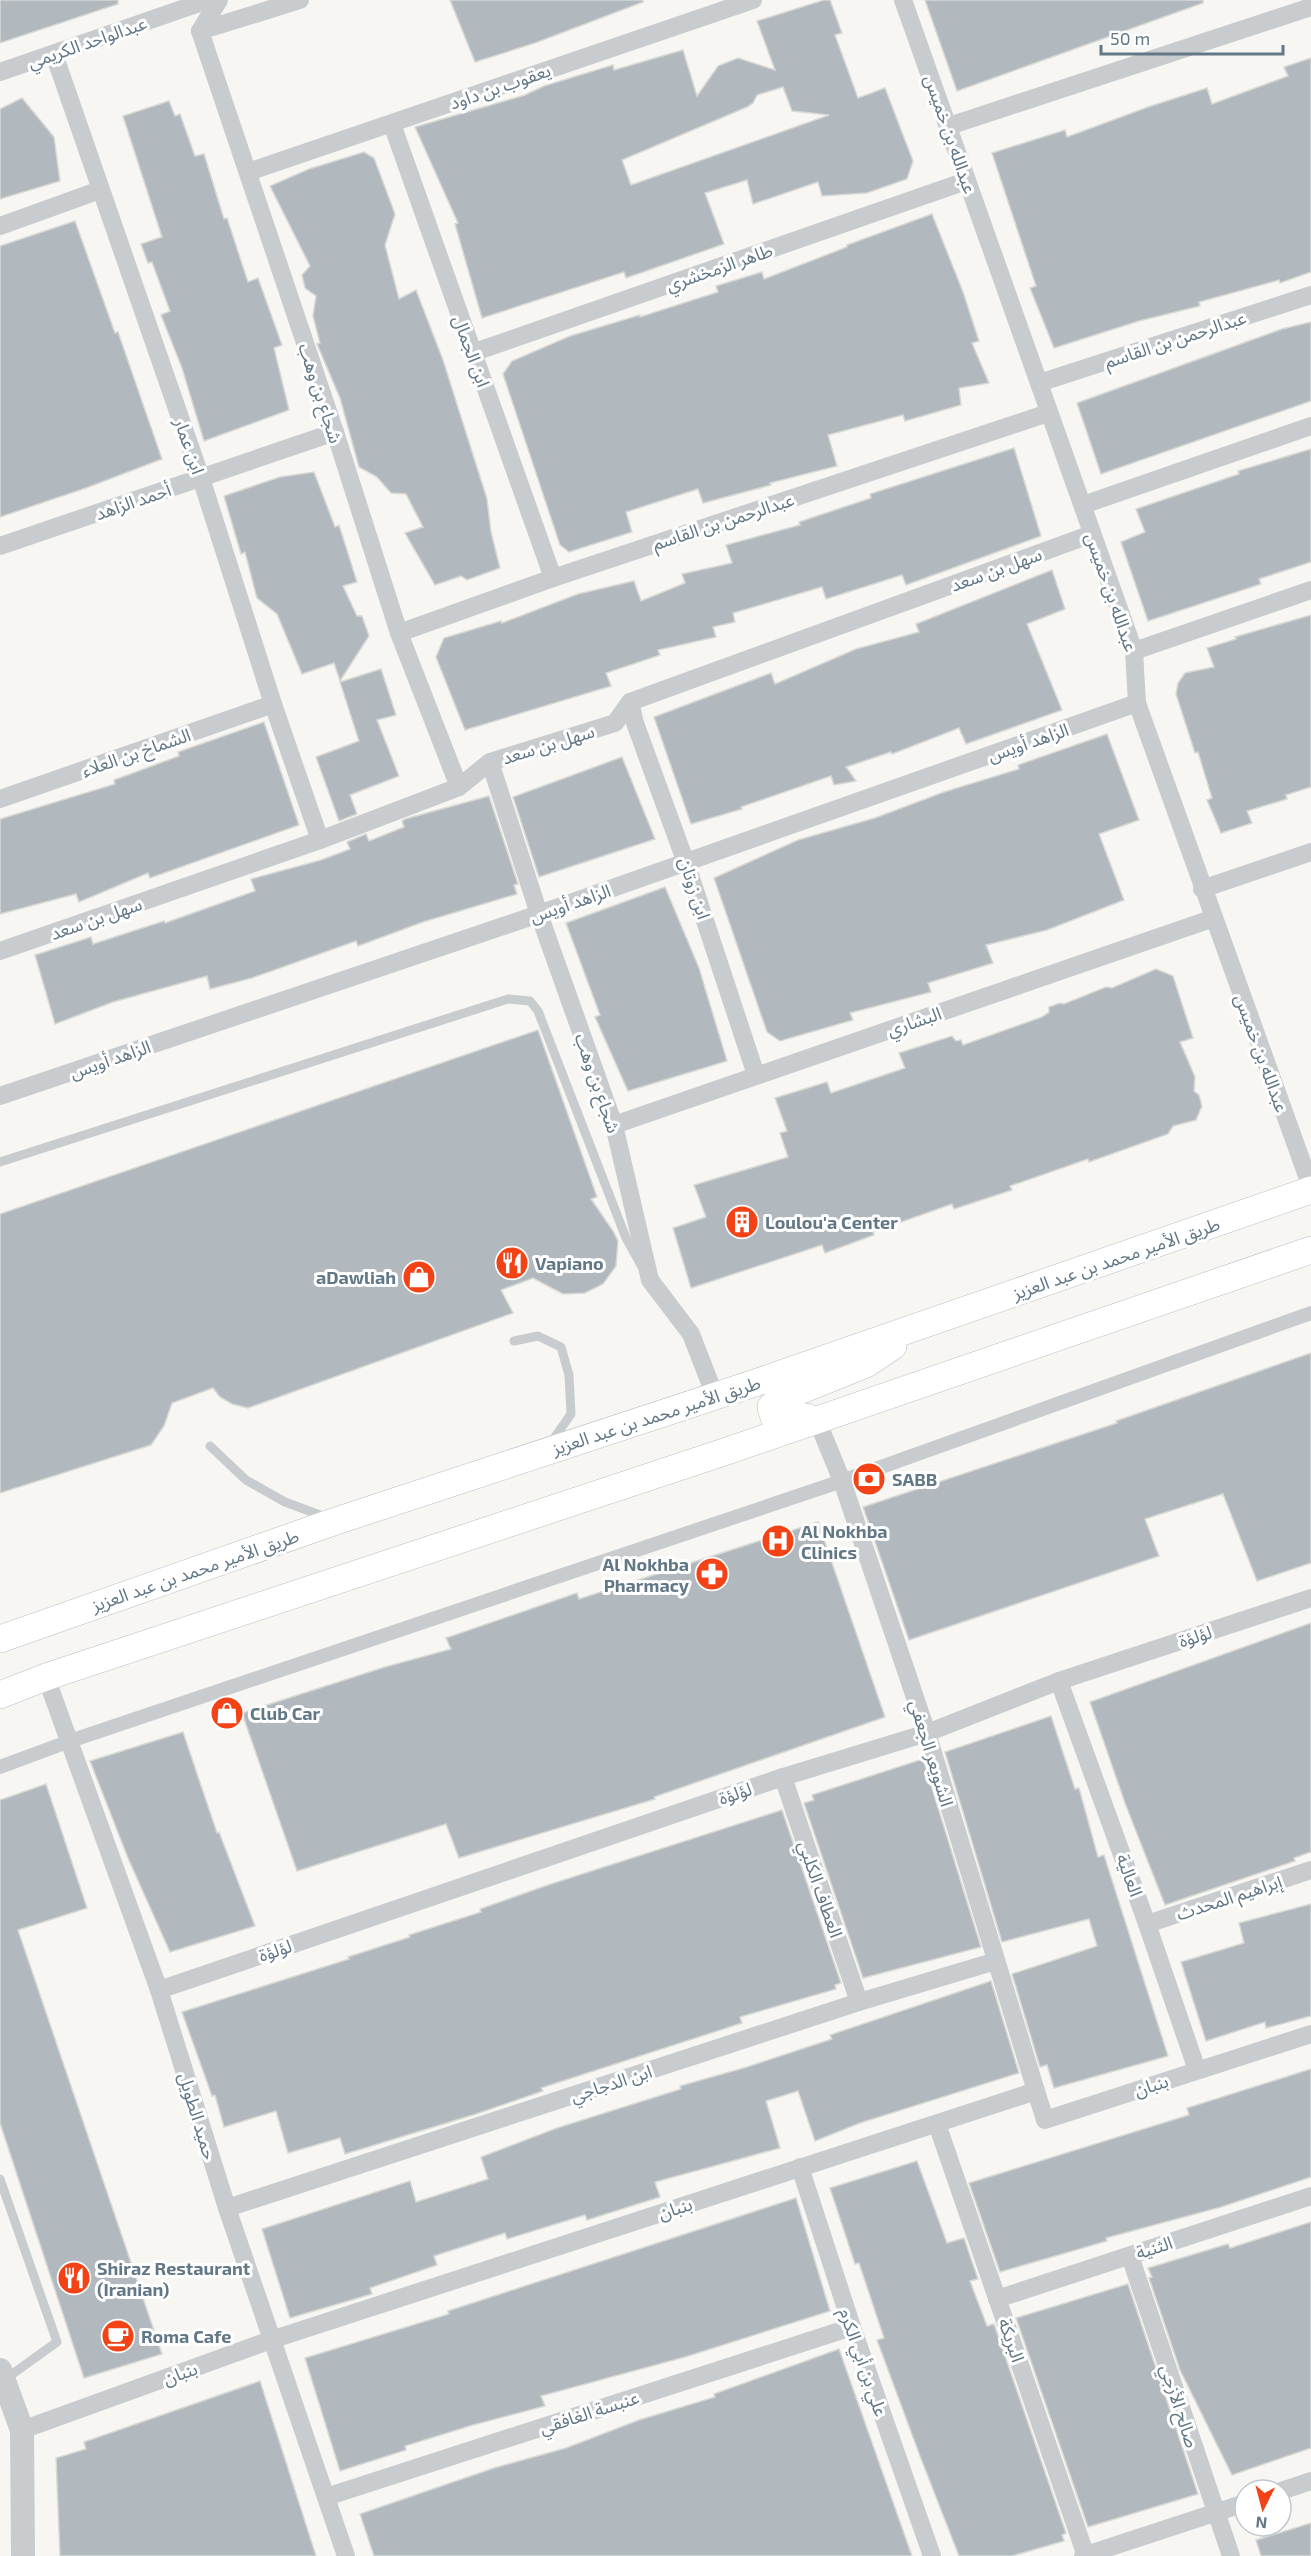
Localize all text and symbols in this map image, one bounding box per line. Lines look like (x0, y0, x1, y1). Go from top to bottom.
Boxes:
street label: عبدالواحد الكريمي (25, 11, 150, 76)
scale bar (1101, 18, 1282, 56)
text: 50 m (1110, 27, 1150, 49)
street label: يعقوب بن داود (447, 58, 554, 115)
street label: عبدالله بن خميس (919, 72, 982, 197)
street label: طاهر الزمخشري (663, 238, 776, 299)
street label: عبدالرحمن بن القاسم (1101, 306, 1250, 375)
street label: ابن الجمال (448, 312, 495, 390)
street label: شجاع بن وهب (291, 340, 348, 447)
street label: ابن عمار (169, 414, 210, 477)
street label: أحمد الزاهد (92, 478, 174, 525)
street label: عبدالرحمن بن القاسم (649, 488, 798, 557)
street label: عبدالله بن خميس (1080, 530, 1143, 655)
street label: سهل بن سعد (947, 542, 1045, 597)
street label: الزاهد أويس (985, 718, 1072, 767)
street label: سهل بن سعد (499, 720, 597, 769)
street label: الشماخ بن العلاء (79, 723, 194, 784)
street label: ابن زوتان (674, 854, 715, 922)
street label: الزاهد أويس (527, 879, 614, 928)
street label: سهل بن سعد (47, 892, 145, 945)
street label: عبدالله بن خميس (1229, 991, 1294, 1116)
street label: البشاري (884, 1001, 945, 1044)
street label: شجاع بن وهب (567, 1030, 625, 1137)
street label: الزاهد أويس (67, 1035, 154, 1084)
building icon: Loulou'a Center (724, 1204, 760, 1240)
place label: Loulou'a Center (765, 1211, 898, 1233)
street label: طريق الأمير محمد بن عبد العزيز (1008, 1212, 1223, 1305)
restaurant icon: Vapiano (494, 1245, 530, 1281)
place label: Vapiano (535, 1252, 604, 1274)
shop icon: aDawliah (401, 1259, 437, 1295)
place label: aDawliah (316, 1266, 396, 1288)
street label: طريق الأمير محمد بن عبد العزيز (548, 1371, 763, 1460)
bank icon: SABB (851, 1461, 887, 1497)
place label: SABB (892, 1468, 937, 1490)
place label: Al Nokhba Clinics (801, 1520, 888, 1563)
hospital icon: Al Nokhba Clinics (760, 1523, 796, 1559)
street label: طريق الأمير محمد بن عبد العزيز (87, 1524, 302, 1617)
place label: Al Nokhba Pharmacy (602, 1553, 690, 1596)
pharmacy icon: Al Nokhba Pharmacy (694, 1556, 730, 1592)
street label: لؤلؤة (1176, 1620, 1215, 1653)
shop icon: Club Car (209, 1695, 245, 1731)
street label: الشويعر الجعفي (902, 1697, 959, 1810)
place label: Club Car (250, 1702, 321, 1724)
street label: لؤلؤة (716, 1777, 755, 1810)
street label: العطاف الكلبي (791, 1838, 848, 1941)
street label: العالية (1112, 1851, 1148, 1899)
street label: إبراهيم المحدث (1174, 1870, 1286, 1927)
street label: لؤلؤة (256, 1934, 295, 1967)
street label: ابن الدجاجي (567, 2059, 656, 2110)
street label: بنبان (1131, 2069, 1171, 2102)
street label: حميد الطويل (173, 2070, 222, 2163)
street label: بنبان (655, 2192, 695, 2225)
street label: الثنية (1133, 2231, 1175, 2263)
place label: Shiraz Restaurant (Iranian) (97, 2257, 251, 2300)
restaurant icon: Shiraz Restaurant (Iranian) (56, 2260, 92, 2296)
street label: علي بن أبي الكرم (831, 2305, 893, 2420)
street label: البريكة (993, 2315, 1030, 2365)
cafe icon: Roma Cafe (100, 2318, 136, 2354)
place label: Roma Cafe (141, 2325, 231, 2347)
street label: بنبان (160, 2357, 200, 2390)
street label: صالح الأزجي (1153, 2362, 1204, 2451)
street label: عنبسة الغافقي (537, 2386, 642, 2441)
north arrow (1233, 2478, 1293, 2538)
text: N (1255, 2513, 1268, 2533)

